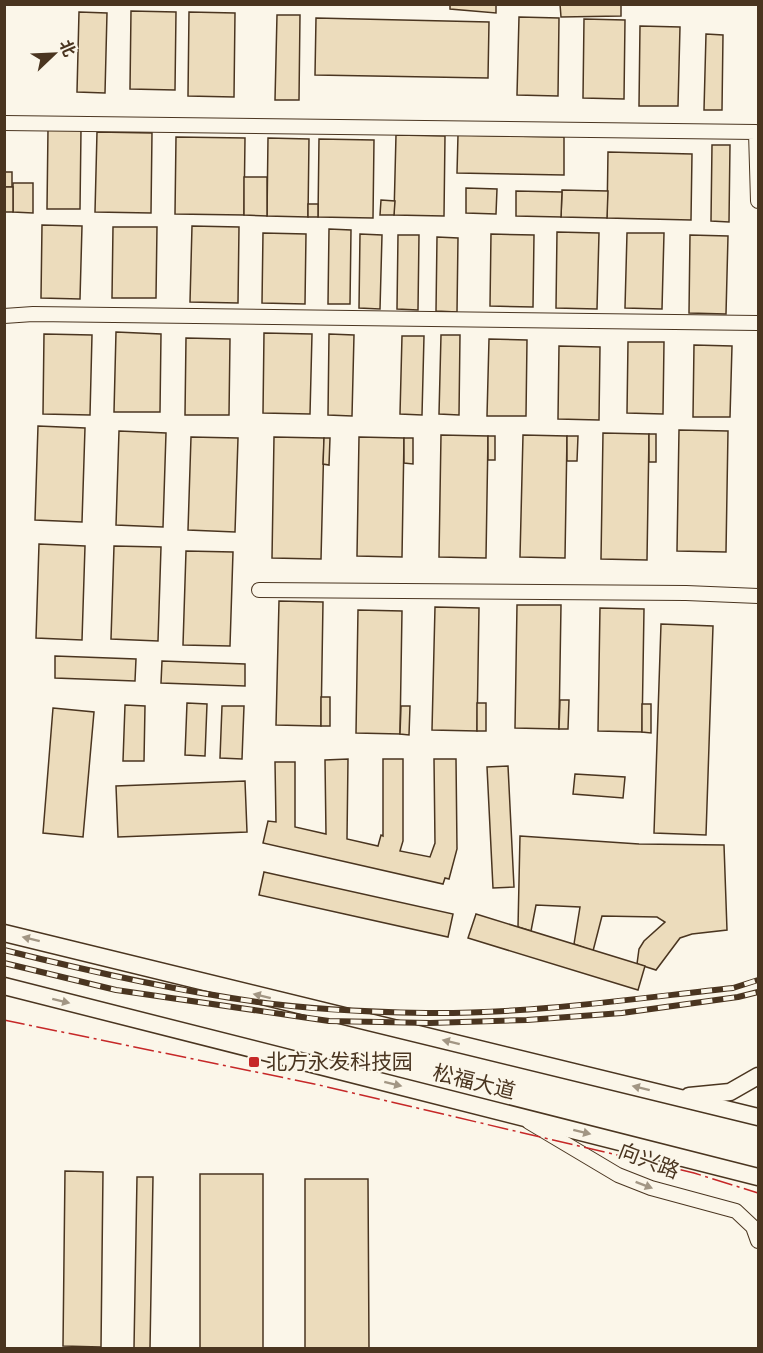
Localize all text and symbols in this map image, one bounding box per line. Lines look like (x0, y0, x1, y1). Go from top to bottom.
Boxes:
north arrow (24, 24, 84, 84)
text: 北 (55, 36, 81, 60)
one-way arrow (22, 934, 41, 944)
one-way arrow (252, 990, 271, 1000)
one-way arrow (52, 996, 70, 1006)
one-way arrow (442, 1037, 460, 1047)
place label: 北方永发科技园 (266, 1047, 413, 1076)
marker: 北方永发科技园 (247, 1055, 261, 1069)
street label: 松福大道 (430, 1057, 518, 1106)
one-way arrow (384, 1080, 402, 1090)
one-way arrow (631, 1083, 650, 1093)
one-way arrow (573, 1128, 591, 1138)
street label: 向兴路 (615, 1136, 684, 1185)
one-way arrow (635, 1181, 653, 1190)

